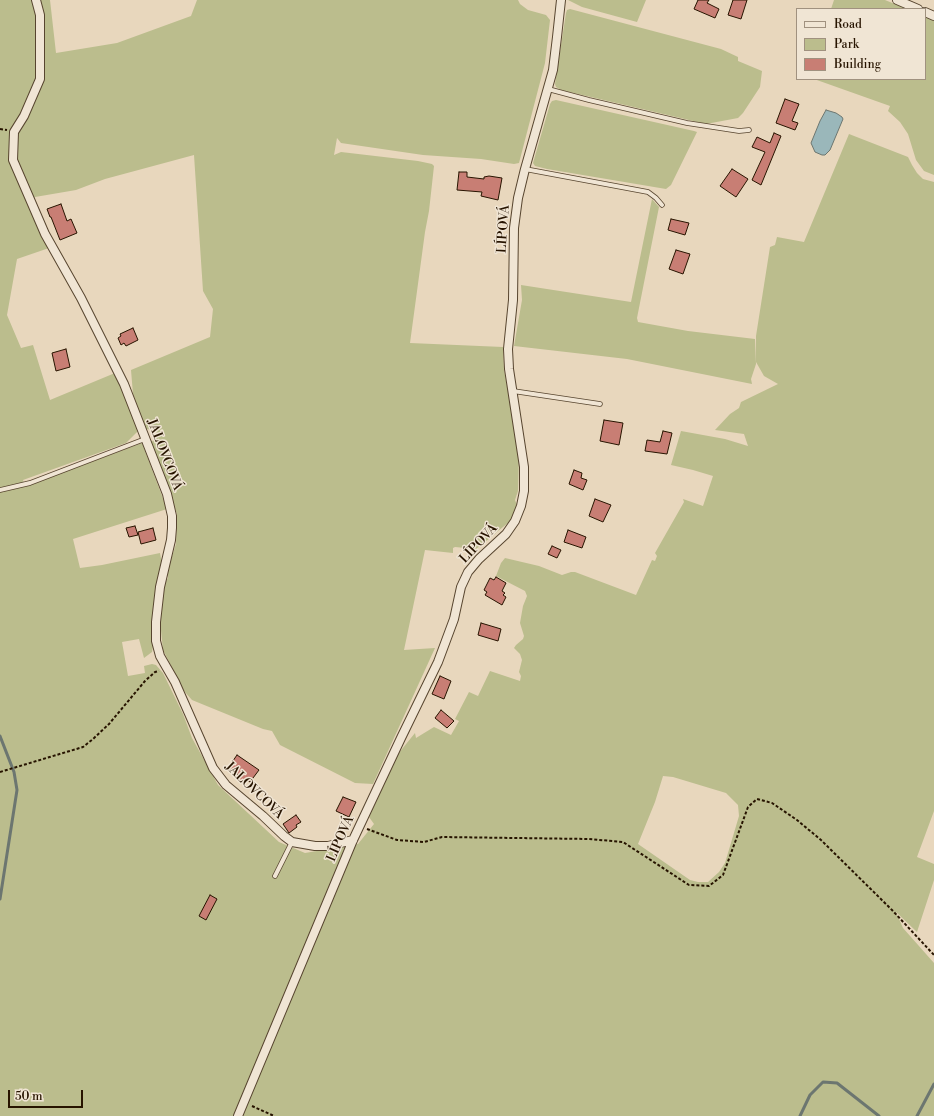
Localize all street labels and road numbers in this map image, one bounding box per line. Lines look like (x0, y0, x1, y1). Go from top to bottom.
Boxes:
street label: LÍPOVÁ (495, 204, 513, 254)
street label: JALOVCOVÁ (143, 417, 185, 493)
street label: LÍPOVÁ (457, 521, 501, 567)
street label: JALOVCOVÁ (221, 759, 287, 823)
street label: LÍPOVÁ (324, 814, 358, 864)

